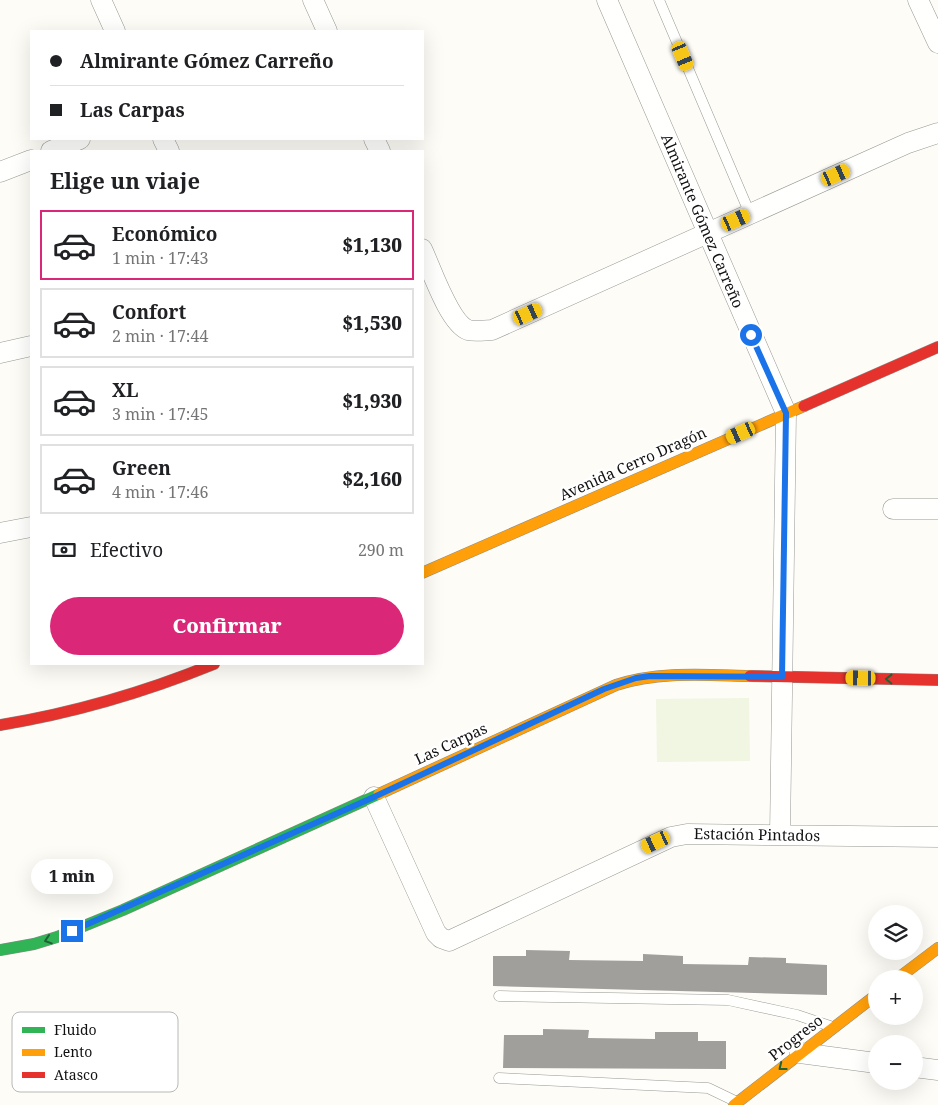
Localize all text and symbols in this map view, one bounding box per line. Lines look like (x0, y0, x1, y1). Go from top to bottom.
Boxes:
car (670, 39, 695, 73)
text: Almirante Gómez Carreño (80, 48, 334, 74)
text: Las Carpas (80, 97, 185, 123)
street label: Almirante Gómez Carreño (657, 130, 749, 311)
car (819, 162, 852, 188)
text: Elige un viaje (50, 165, 200, 195)
car (719, 207, 752, 233)
text: Económico (112, 221, 218, 247)
icon: car (52, 223, 97, 268)
text: $1,130 (342, 232, 402, 258)
text: 1 min · 17:43 (112, 247, 208, 269)
text: Confort (112, 299, 186, 325)
icon: car (52, 301, 97, 346)
car (511, 301, 544, 327)
text: $1,530 (342, 310, 402, 336)
route start (740, 324, 762, 346)
text: 2 min · 17:44 (112, 325, 208, 347)
text: XL (112, 377, 138, 403)
icon: car (52, 379, 97, 424)
text: $1,930 (342, 388, 402, 414)
text: 3 min · 17:45 (112, 403, 208, 425)
car (724, 420, 757, 446)
street label: Avenida Cerro Dragón (556, 422, 710, 505)
text: Green (112, 455, 171, 481)
icon: car (52, 457, 97, 502)
text: $2,160 (342, 466, 402, 492)
text: 4 min · 17:46 (112, 481, 208, 503)
icon: cash (50, 536, 78, 564)
text: Efectivo (90, 537, 163, 563)
text: 290 m (358, 539, 404, 561)
button: Confirmar (50, 597, 404, 655)
car (845, 670, 876, 686)
one-way arrow (885, 674, 893, 684)
street label: Las Carpas (411, 718, 490, 769)
street label: Estación Pintados (694, 823, 820, 845)
car (639, 829, 672, 855)
callout: 1 min (31, 858, 113, 894)
text: 1 min (49, 865, 95, 887)
map controls (868, 905, 923, 1090)
button: layers (868, 905, 923, 960)
route end (61, 920, 83, 942)
one-way arrow (44, 934, 53, 944)
button: + (868, 970, 923, 1025)
street label: Progreso (764, 1010, 827, 1065)
legend (12, 1012, 178, 1092)
text: Fluido (54, 1020, 97, 1039)
button: − (868, 1035, 923, 1090)
text: Lento (54, 1042, 92, 1061)
one-way arrow (779, 1062, 788, 1070)
text: Atasco (54, 1065, 98, 1084)

